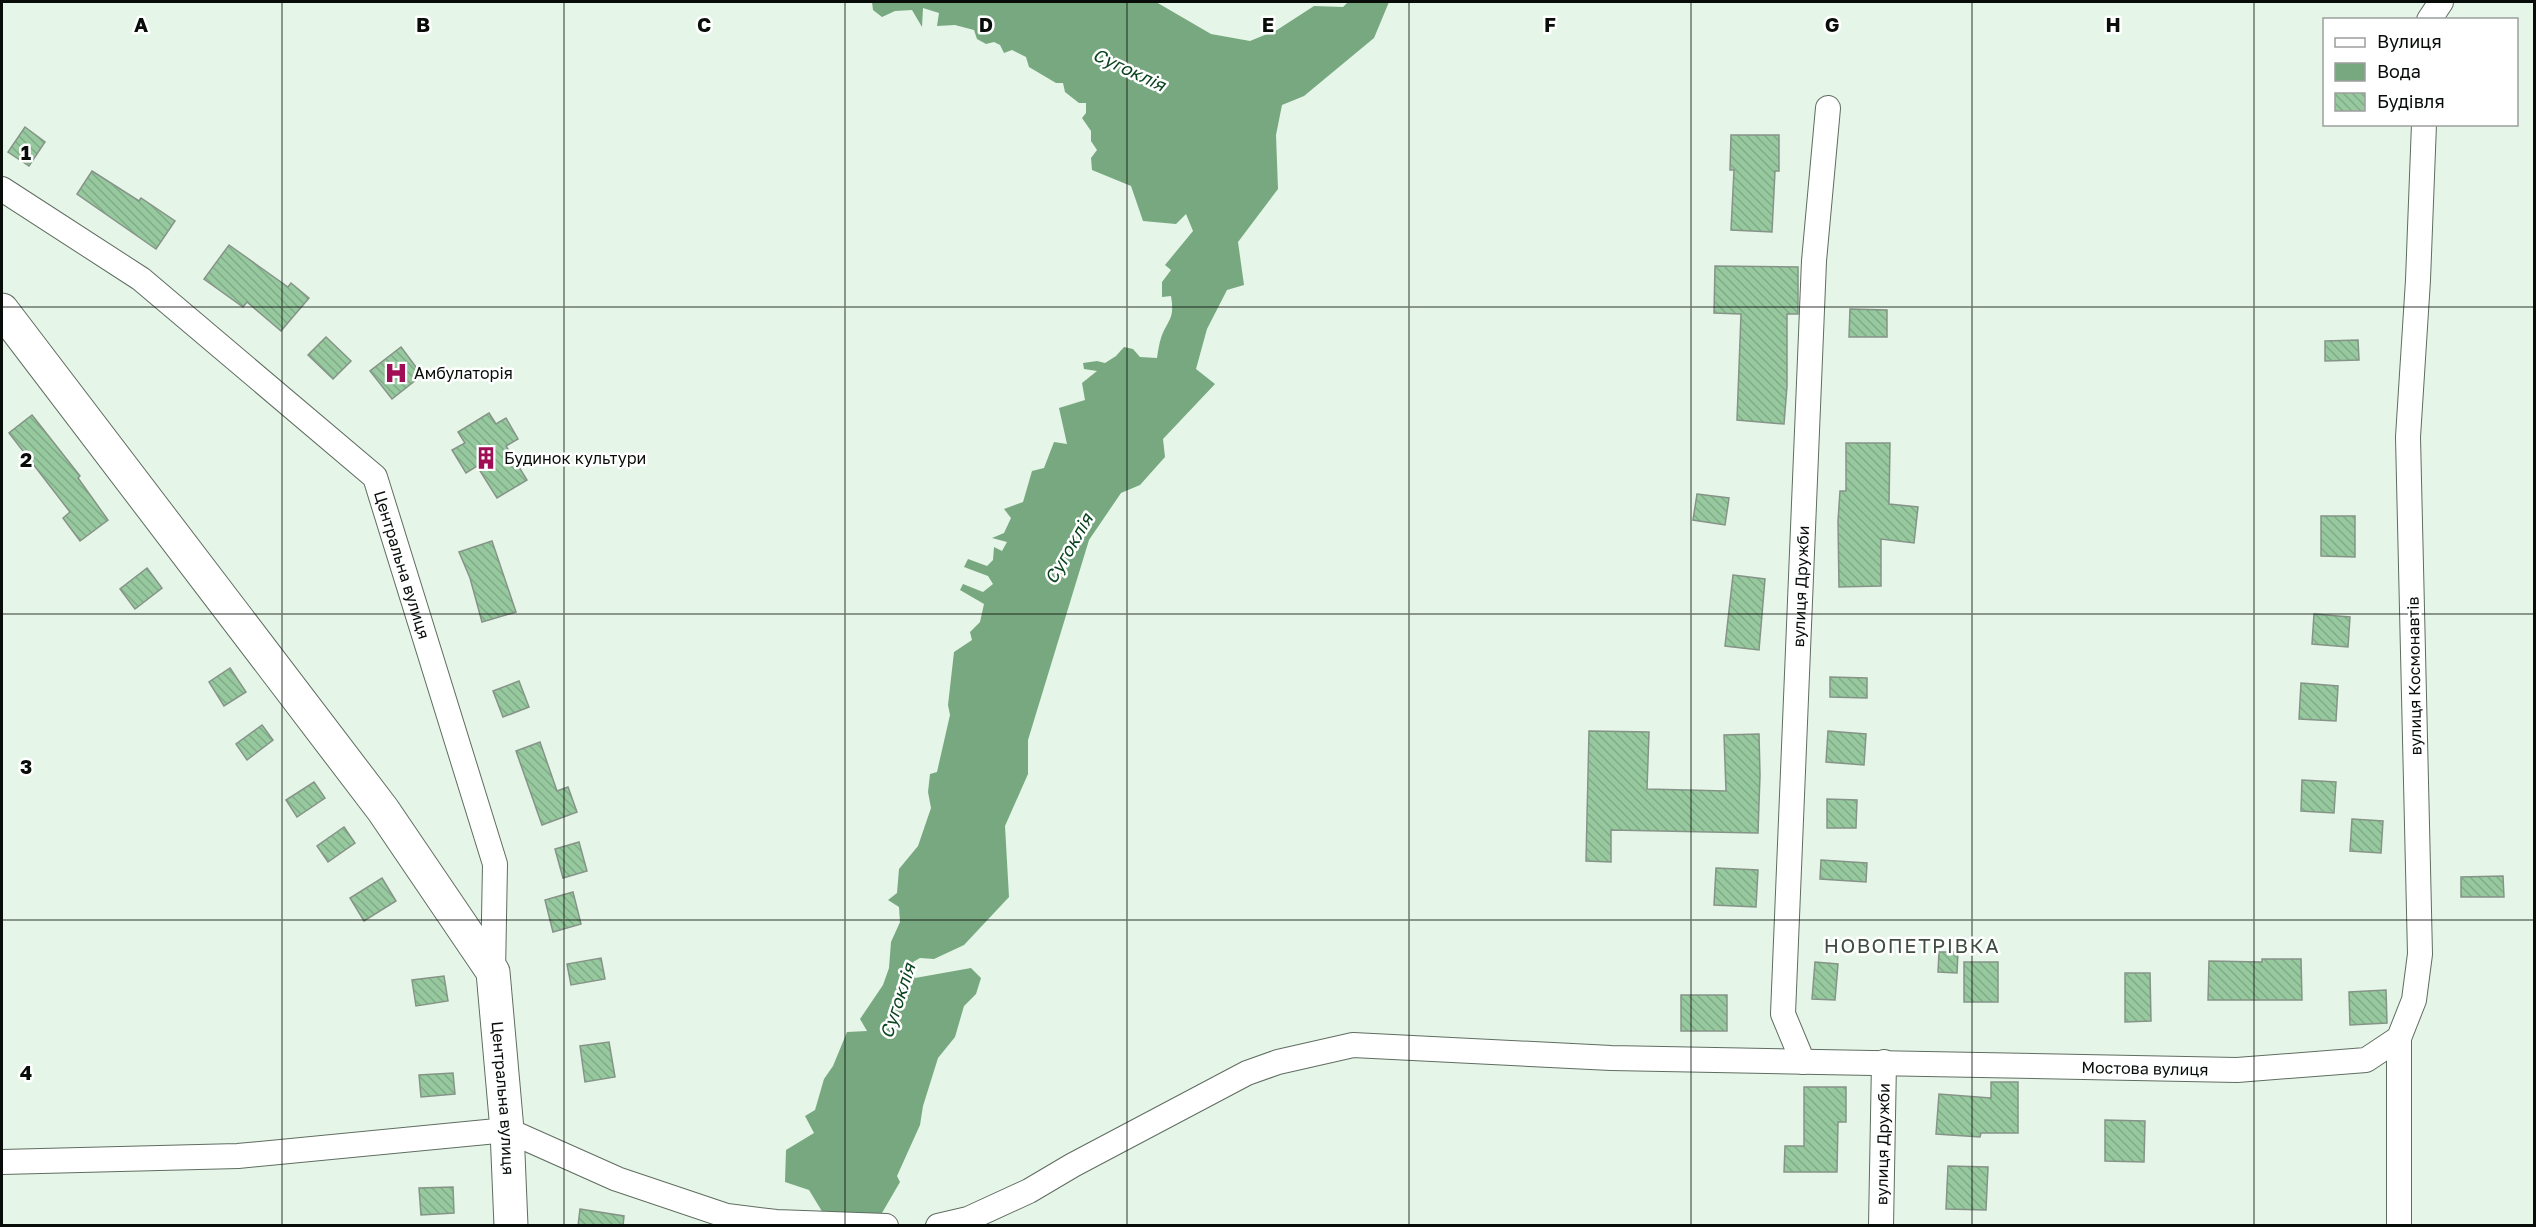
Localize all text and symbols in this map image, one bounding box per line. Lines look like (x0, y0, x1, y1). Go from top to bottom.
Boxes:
text: A (134, 12, 148, 36)
text: B (416, 12, 430, 36)
text: C (697, 12, 711, 36)
text: D (979, 12, 993, 36)
text: E (1262, 12, 1274, 36)
text: F (1544, 12, 1556, 36)
text: G (1825, 12, 1839, 36)
text: H (2105, 12, 2121, 36)
legend (2323, 18, 2518, 126)
text: Вулиця (2377, 30, 2442, 52)
water label: Сугоклія (1090, 43, 1171, 96)
text: Вода (2377, 60, 2421, 82)
text: Будівля (2377, 90, 2445, 112)
text: 1 (21, 140, 31, 164)
hospital icon: Амбулаторія (383, 360, 409, 386)
place label: Амбулаторія (414, 363, 513, 383)
building icon: Будинок культури (473, 445, 499, 471)
text: 2 (20, 447, 32, 471)
place label: Будинок культури (504, 448, 646, 468)
street label: Центральна вулиця (370, 488, 435, 641)
water label: Сугоклія (1039, 508, 1098, 588)
street label: вулиця Дружби (1788, 525, 1813, 648)
street label: вулиця Космонавтів (2403, 596, 2425, 756)
text: 3 (20, 754, 32, 778)
district label: НОВОПЕТРІВКА (1824, 933, 2000, 957)
water label: Сугоклія (875, 959, 920, 1041)
street label: Центральна вулиця (487, 1020, 519, 1175)
street label: Мостова вулиця (2081, 1057, 2209, 1079)
text: 4 (20, 1060, 32, 1084)
street label: вулиця Дружби (1871, 1083, 1894, 1205)

